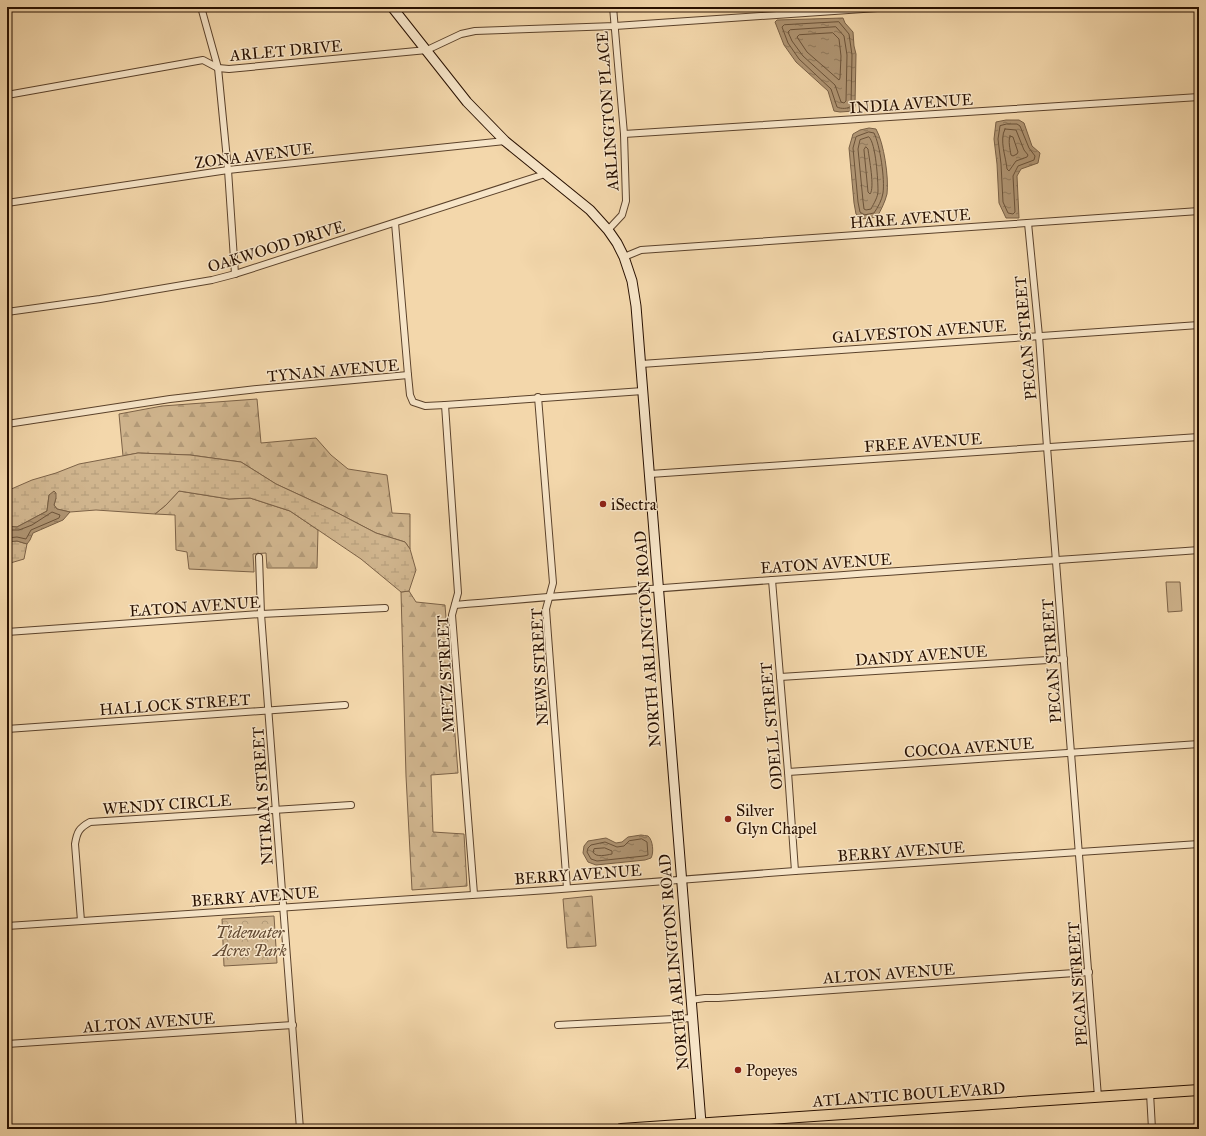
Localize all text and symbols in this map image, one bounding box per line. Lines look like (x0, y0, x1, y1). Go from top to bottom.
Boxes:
street label: ARLINGTON PLACE (592, 30, 623, 192)
street label: ARLET DRIVE (228, 36, 343, 65)
street label: INDIA AVENUE (849, 90, 973, 117)
street label: ZONA AVENUE (194, 139, 315, 172)
street label: HARE AVENUE (849, 205, 971, 232)
street label: OAKWOOD DRIVE (205, 217, 347, 276)
street label: PECAN STREET (1011, 275, 1040, 401)
street label: GALVESTON AVENUE (831, 316, 1007, 347)
street label: TYNAN AVENUE (266, 355, 400, 386)
street label: FREE AVENUE (864, 429, 983, 456)
place label: iSectra (611, 495, 657, 514)
marker: iSectra (598, 499, 608, 509)
street label: NORTH ARLINGTON ROAD (630, 530, 665, 748)
street label: EATON AVENUE (760, 549, 892, 578)
street label: EATON AVENUE (129, 592, 261, 621)
street label: PECAN STREET (1038, 598, 1065, 724)
street label: NEWS STREET (527, 608, 552, 726)
street label: METZ STREET (433, 615, 458, 733)
street label: DANDY AVENUE (854, 641, 988, 670)
street label: ODELL STREET (756, 661, 787, 791)
street label: HALLOCK STREET (99, 690, 251, 719)
street label: NITRAM STREET (248, 726, 277, 866)
street label: COCOA AVENUE (904, 733, 1035, 762)
street label: WENDY CIRCLE (102, 791, 232, 818)
place label: Silver Glyn Chapel (736, 801, 818, 838)
marker: Silver Glyn Chapel (723, 814, 733, 824)
street label: BERRY AVENUE (837, 838, 965, 865)
street label: NORTH ARLINGTON ROAD (655, 853, 692, 1071)
street label: BERRY AVENUE (514, 861, 642, 888)
street label: BERRY AVENUE (191, 883, 319, 910)
street label: PECAN STREET (1064, 921, 1091, 1047)
park label: Tidewater Acres Park (211, 923, 287, 960)
street label: ALTON AVENUE (822, 959, 956, 988)
street label: ALTON AVENUE (82, 1008, 216, 1037)
place label: Popeyes (746, 1061, 798, 1080)
marker: Popeyes (733, 1065, 743, 1075)
street label: ATLANTIC BOULEVARD (811, 1078, 1006, 1111)

